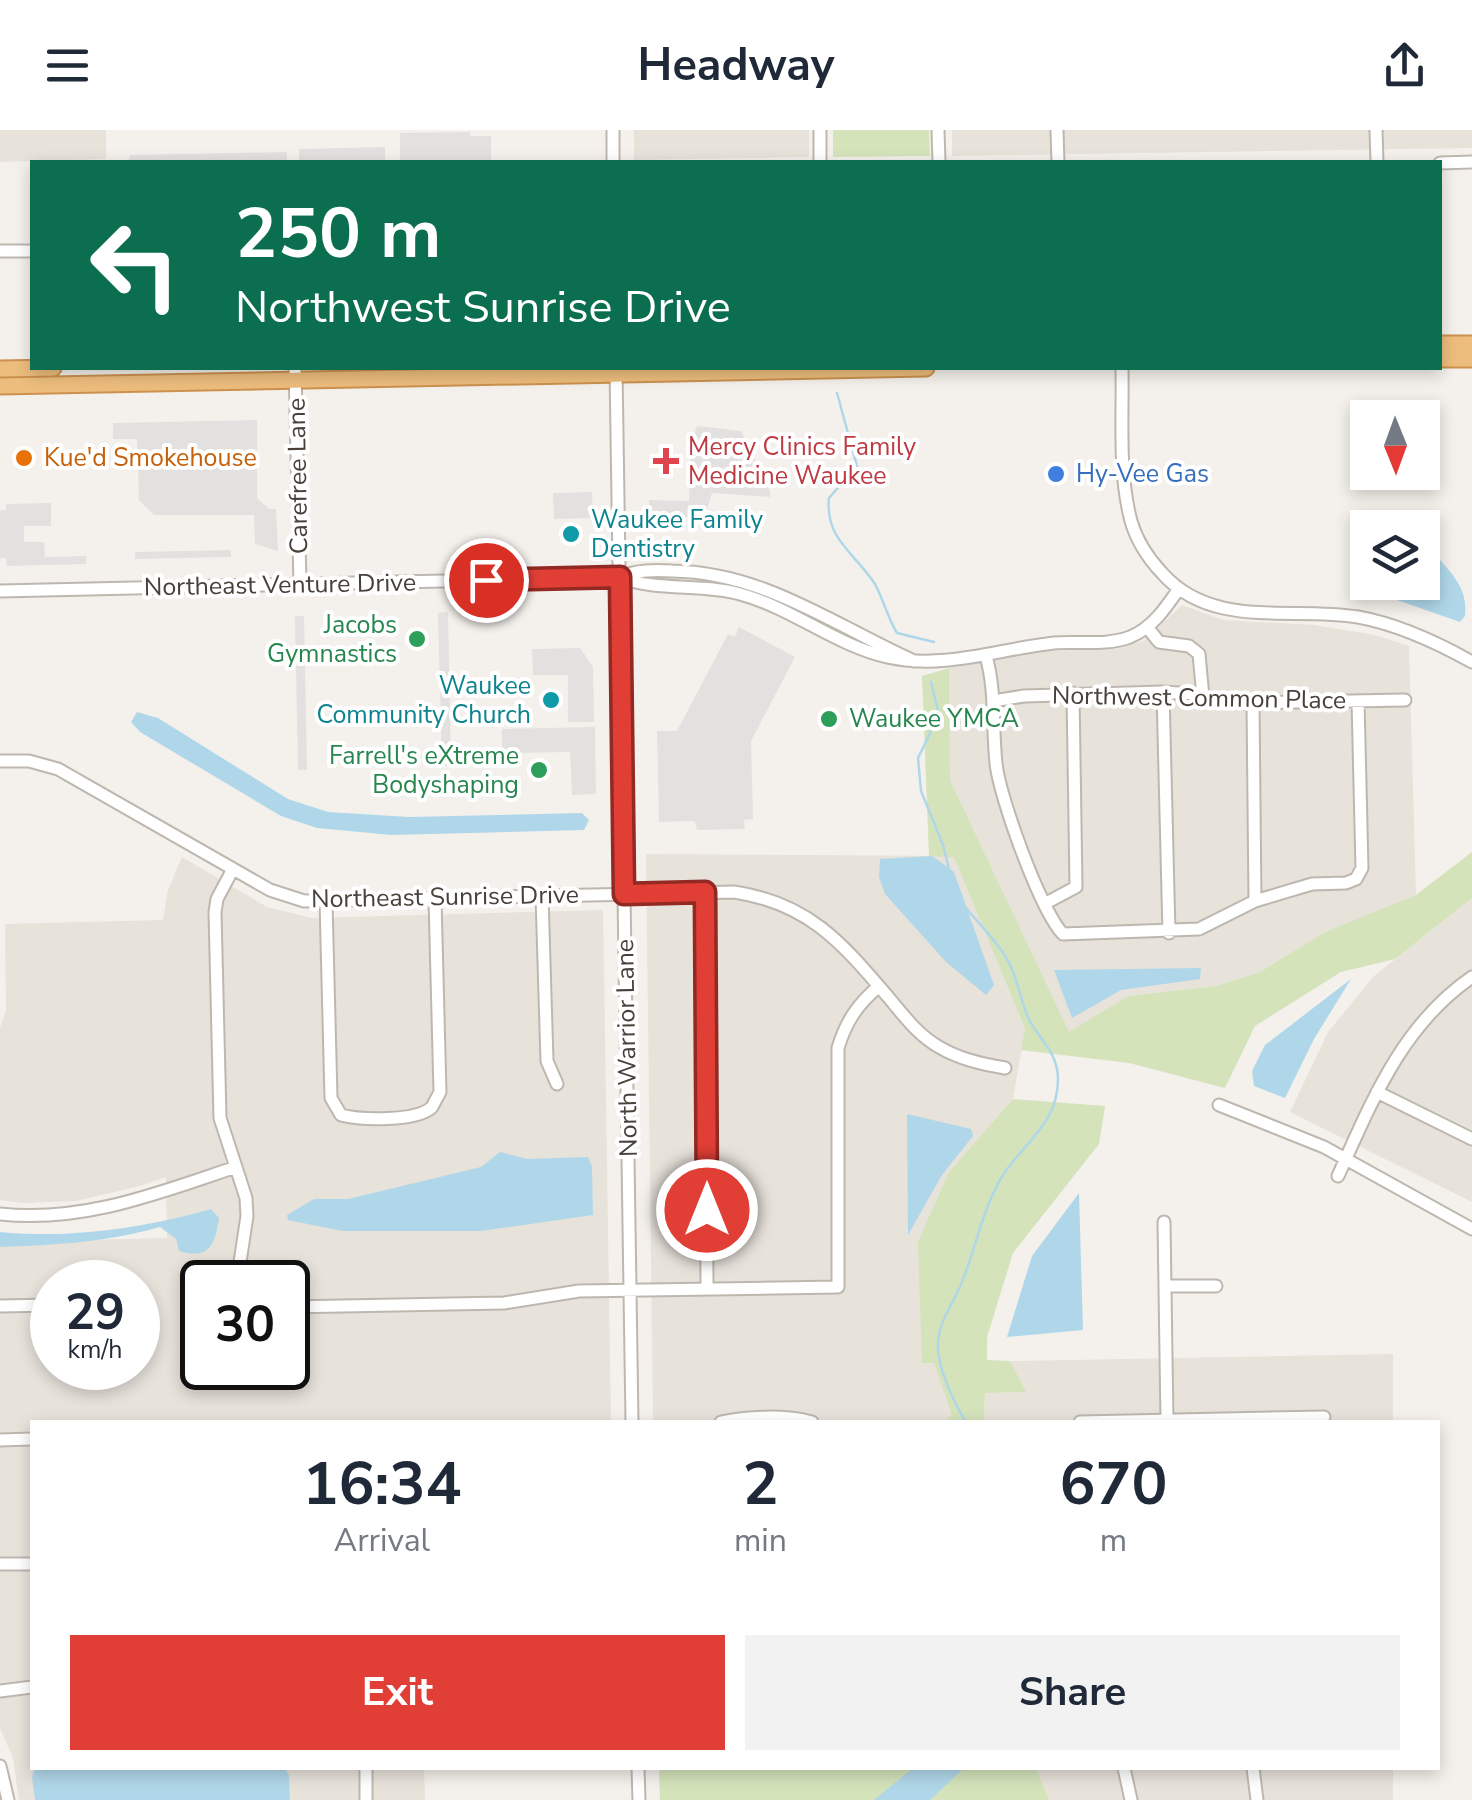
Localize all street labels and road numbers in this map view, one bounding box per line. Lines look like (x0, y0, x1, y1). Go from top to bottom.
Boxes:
street label: Carefree Lane (280, 398, 316, 554)
street label: Northeast Venture Drive (144, 566, 416, 604)
street label: Northwest Common Place (1052, 678, 1346, 718)
street label: Northeast Sunrise Drive (311, 878, 579, 916)
street label: North Warrior Lane (608, 939, 646, 1157)

